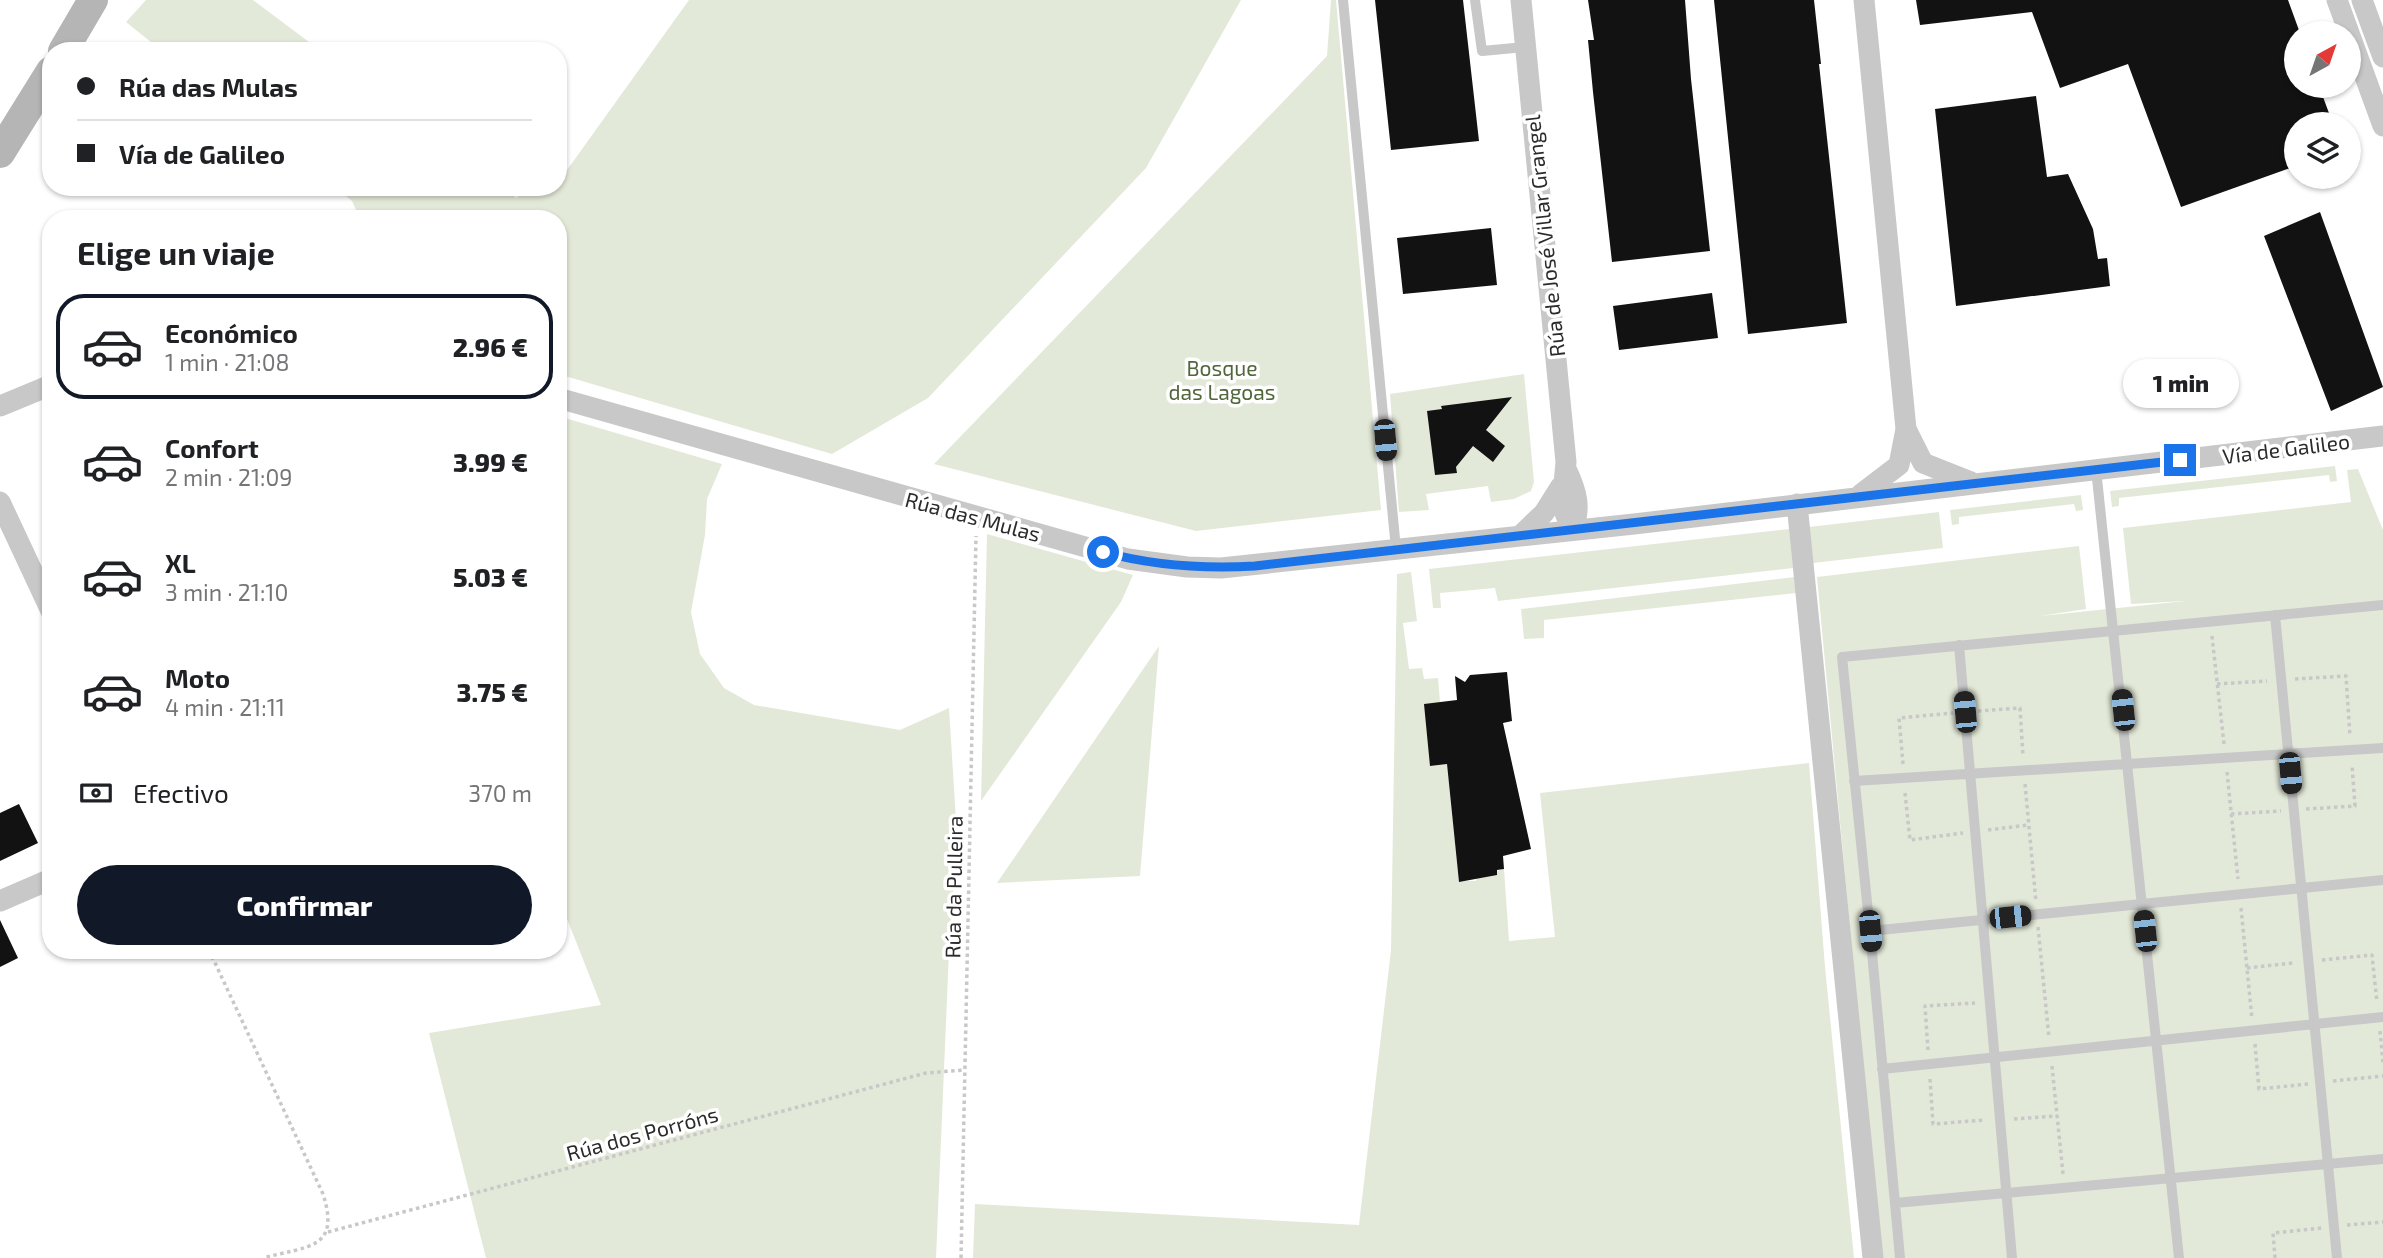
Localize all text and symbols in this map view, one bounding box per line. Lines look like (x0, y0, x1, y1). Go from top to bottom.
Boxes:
north arrow (2284, 21, 2361, 98)
map controls (2284, 21, 2361, 189)
text: Rúa das Mulas (119, 71, 298, 102)
button: layers (2284, 112, 2361, 189)
street label: Rúa de José Villar Grangel (1519, 113, 1569, 358)
text: Vía de Galileo (119, 138, 285, 169)
text: Elige un viaje (77, 233, 275, 271)
icon: car (81, 315, 144, 378)
text: Económico (165, 317, 298, 348)
text: 2.96 € (453, 331, 528, 362)
text: 1 min · 21:08 (165, 348, 290, 376)
park label: Bosque das Lagoas (1169, 355, 1276, 404)
callout: 1 min (2122, 358, 2238, 407)
text: 1 min (2153, 369, 2209, 397)
car (1373, 418, 1398, 462)
street label: Vía de Galileo (2221, 428, 2351, 468)
icon: car (81, 430, 144, 493)
text: Confort (165, 432, 259, 463)
route end (2164, 444, 2196, 476)
text: 3.99 € (453, 446, 528, 477)
text: 2 min · 21:09 (165, 463, 293, 491)
street label: Rúa das Mulas (903, 486, 1043, 546)
route start (1087, 536, 1119, 568)
icon: car (81, 545, 144, 608)
text: XL (165, 547, 196, 578)
text: 5.03 € (453, 561, 528, 592)
text: 3 min · 21:10 (165, 578, 288, 606)
icon: car (81, 660, 144, 723)
text: Moto (165, 662, 230, 693)
text: 3.75 € (457, 676, 528, 707)
car (2111, 688, 2136, 732)
car (1953, 690, 1978, 734)
text: 4 min · 21:11 (165, 693, 285, 721)
car (2278, 751, 2303, 795)
icon: cash (77, 774, 115, 812)
text: Efectivo (133, 777, 229, 808)
text: 370 m (468, 779, 532, 807)
street label: Rúa da Pulleira (939, 815, 967, 959)
button: Confirmar (77, 865, 532, 945)
car (1989, 904, 2032, 930)
car (1858, 909, 1883, 953)
car (2133, 909, 2158, 953)
street label: Rúa dos Porróns (563, 1101, 721, 1165)

